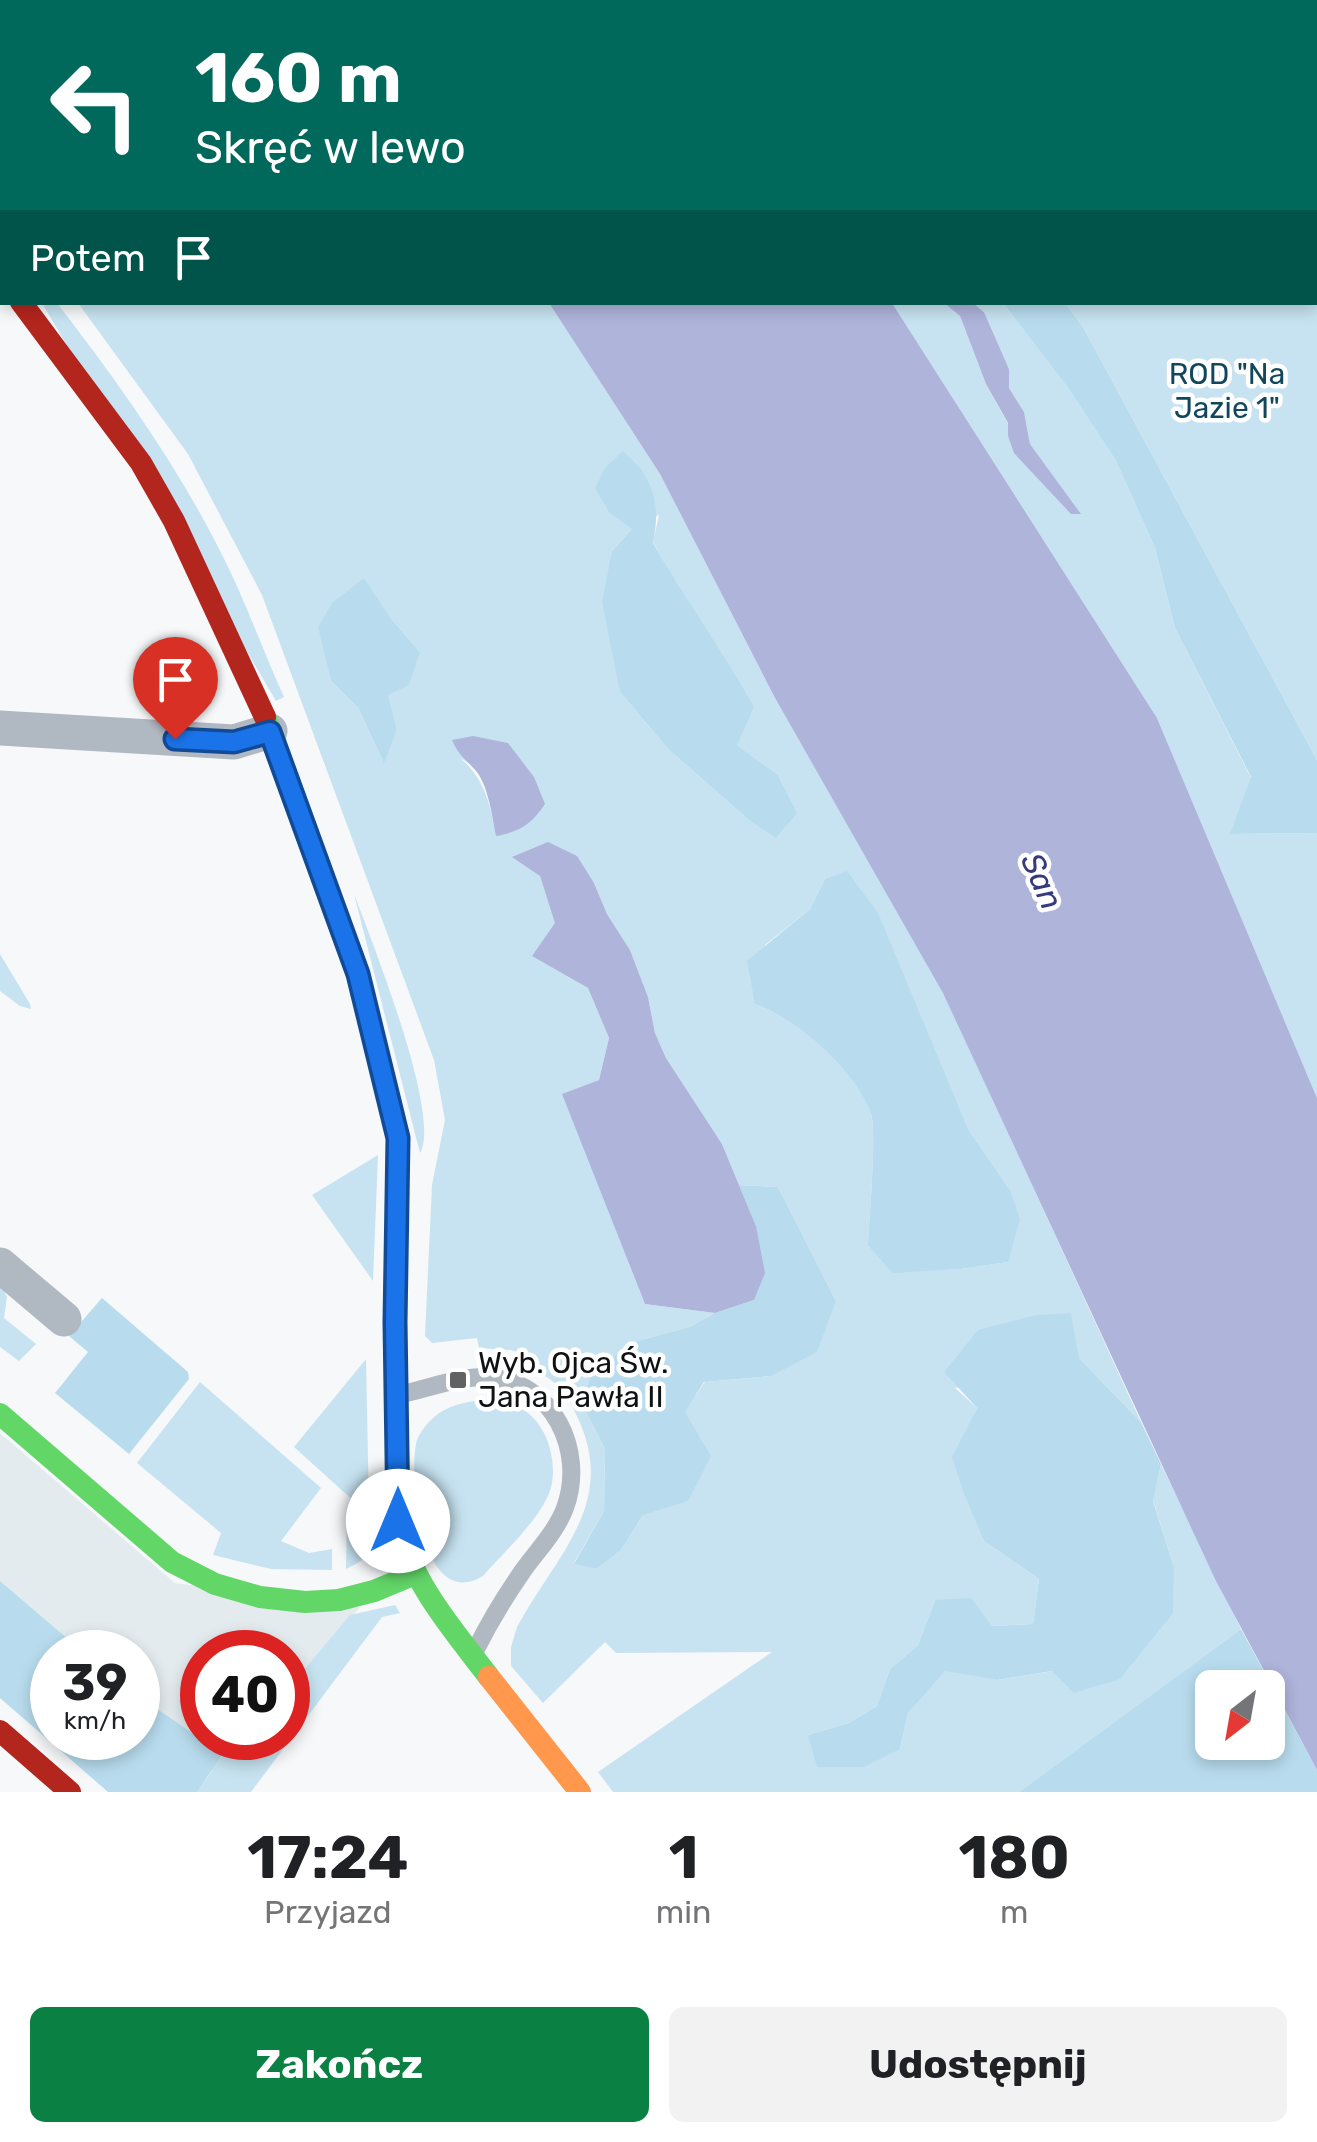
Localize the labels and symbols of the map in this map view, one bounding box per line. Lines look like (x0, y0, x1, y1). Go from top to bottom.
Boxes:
park label: ROD "Na Jazie 1" (1169, 356, 1285, 426)
pin (133, 637, 218, 740)
water label: San (1013, 847, 1071, 915)
place label: Wyb. Ojca Św. Jana Pawła II (478, 1345, 669, 1415)
marker: Wyb. Ojca Św. Jana Pawła II (447, 1369, 469, 1391)
position arrow (346, 1469, 450, 1573)
speed limit sign: 40 (180, 1630, 310, 1760)
north arrow (1195, 1670, 1285, 1760)

